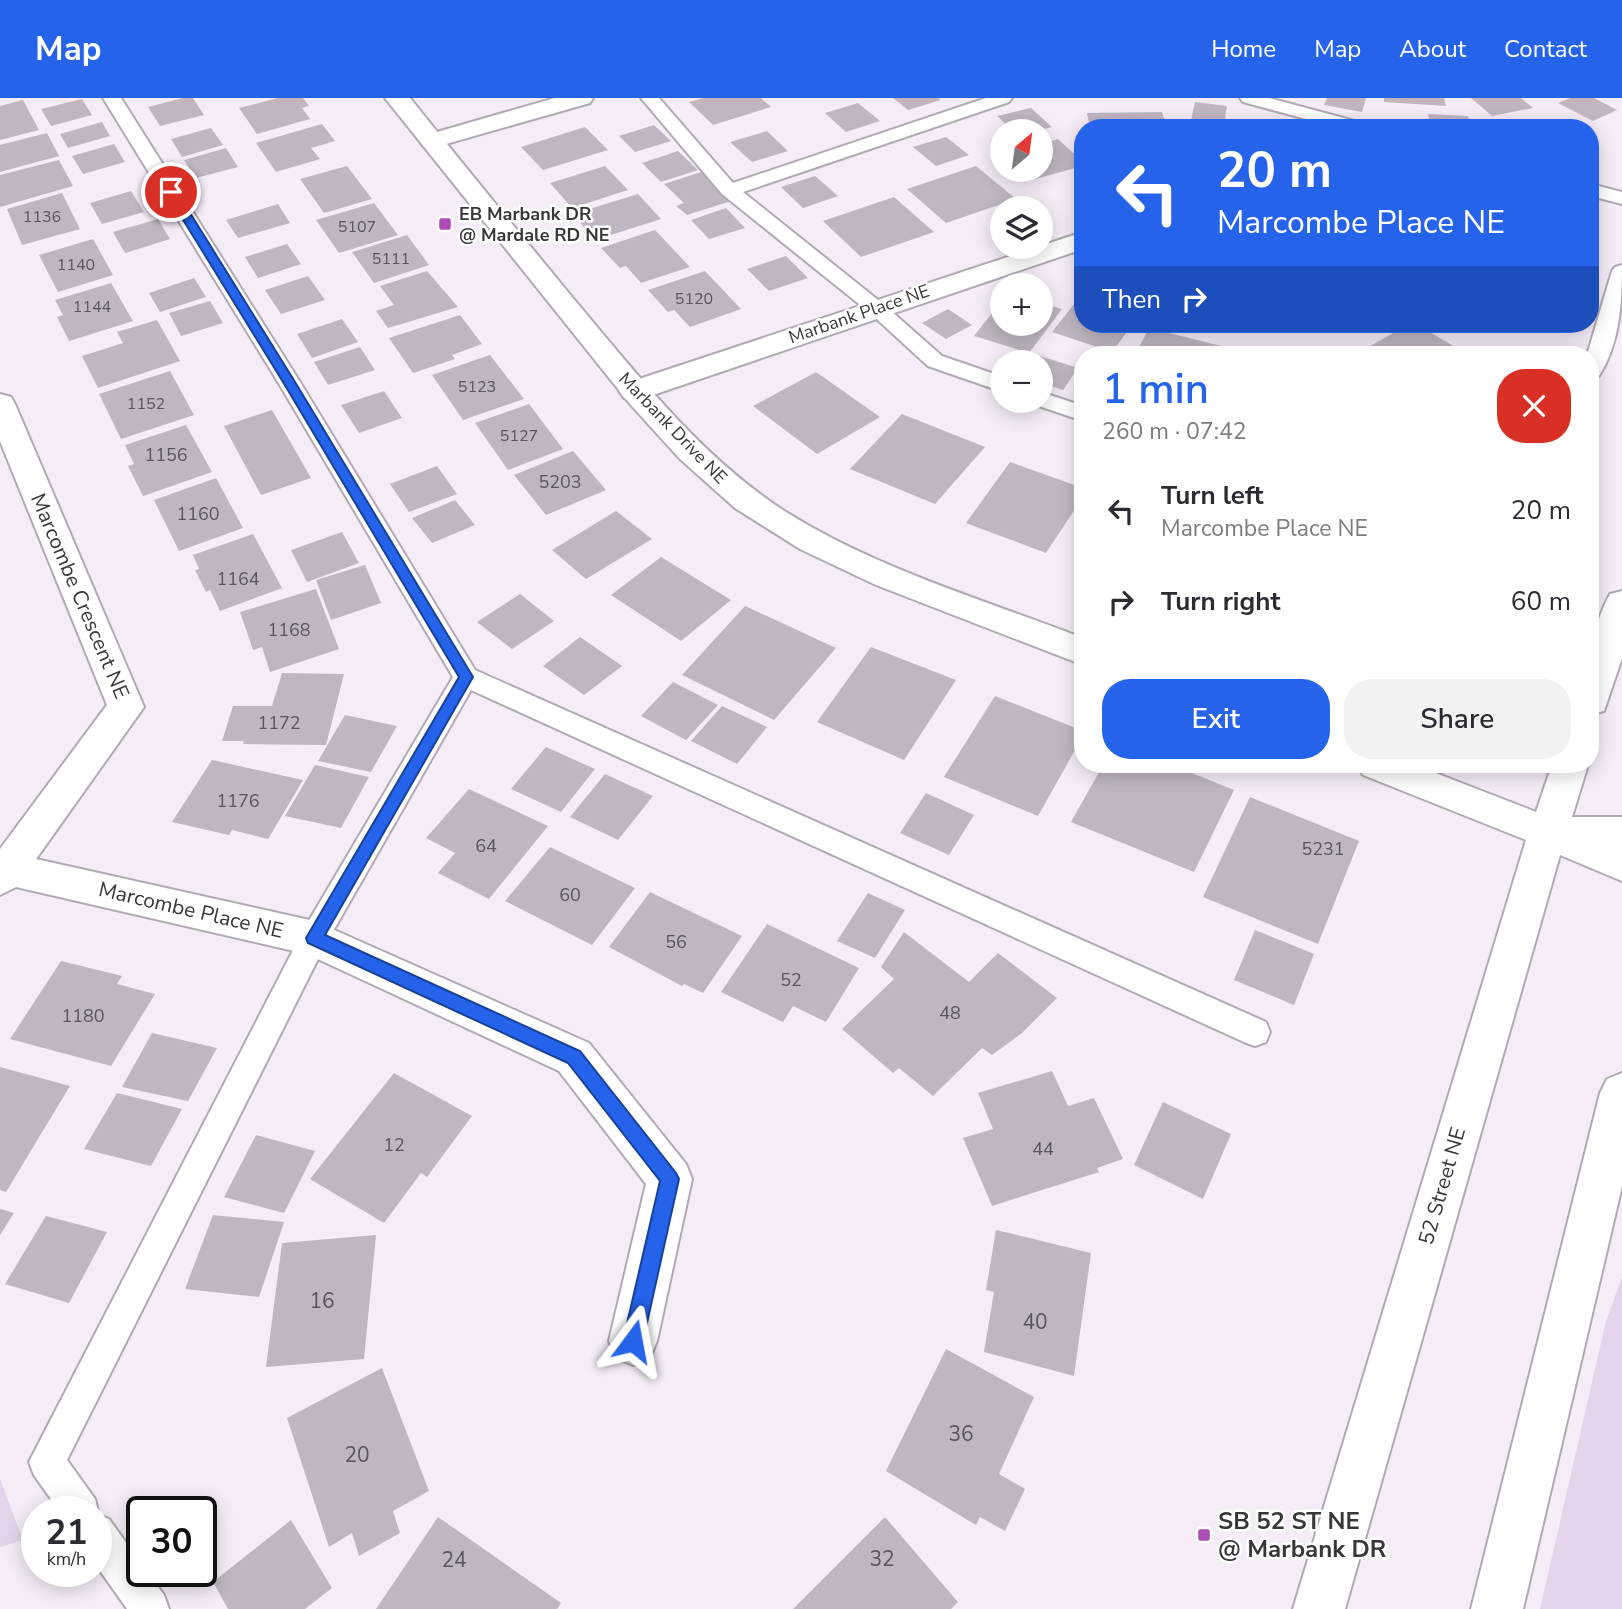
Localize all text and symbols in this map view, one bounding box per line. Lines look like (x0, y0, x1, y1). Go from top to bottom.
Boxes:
text: Map (35, 27, 102, 72)
text: Home (1211, 33, 1276, 65)
text: Map (1314, 33, 1361, 65)
text: About (1399, 33, 1466, 65)
text: Contact (1504, 33, 1587, 65)
north arrow (990, 119, 1054, 182)
map controls (990, 119, 1053, 413)
text: 20 m (1217, 137, 1332, 204)
icon: left (1102, 147, 1193, 238)
pin (141, 162, 201, 222)
icon: arrive (152, 173, 190, 211)
button: layers (990, 196, 1053, 259)
text: Marcombe Place NE (1217, 201, 1505, 244)
place label: EB Marbank DR @ Mardale RD NE (459, 202, 609, 247)
house number: 1136 (23, 206, 61, 228)
house number: 5107 (338, 216, 376, 238)
marker: EB Marbank DR @ Mardale RD NE (437, 216, 453, 232)
house number: 5111 (372, 248, 410, 270)
house number: 1140 (57, 254, 95, 276)
button: + (990, 273, 1053, 336)
street label: Marbank Place NE (785, 279, 933, 349)
icon: right (1175, 280, 1213, 318)
text: Then (1102, 282, 1161, 317)
house number: 5120 (675, 288, 713, 310)
house number: 1144 (73, 296, 112, 318)
button: − (990, 350, 1053, 413)
text: 1 min (1102, 361, 1209, 418)
street label: Marbank Drive NE (614, 367, 732, 489)
button: close (1497, 369, 1571, 443)
house number: 5123 (458, 376, 496, 398)
house number: 1152 (127, 393, 165, 415)
text: 260 m · 07:42 (1102, 416, 1247, 447)
house number: 5127 (500, 425, 538, 447)
house number: 1156 (144, 443, 188, 467)
house number: 5203 (538, 470, 582, 494)
text: Turn left (1161, 478, 1264, 513)
street label: Marcombe Crescent NE (24, 489, 136, 703)
icon: left (1102, 492, 1140, 530)
text: 20 m (1511, 493, 1571, 528)
house number: 1160 (176, 502, 220, 526)
text: Marcombe Place NE (1161, 513, 1368, 544)
house number: 1164 (216, 567, 260, 591)
icon: right (1102, 583, 1140, 621)
text: Turn right (1161, 584, 1280, 619)
text: 60 m (1511, 584, 1571, 619)
house number: 1168 (267, 618, 311, 642)
button: Exit (1102, 679, 1330, 759)
button: Share (1344, 679, 1571, 759)
house number: 1172 (257, 711, 301, 735)
house number: 1176 (216, 789, 260, 813)
house number: 64 (475, 834, 497, 858)
house number: 5231 (1301, 837, 1345, 861)
street label: Marcombe Place NE (96, 875, 286, 945)
house number: 60 (559, 883, 581, 907)
house number: 56 (665, 930, 687, 954)
house number: 52 (780, 968, 802, 992)
house number: 48 (939, 1001, 961, 1025)
house number: 1180 (61, 1004, 105, 1028)
street label: 52 Street NE (1412, 1124, 1472, 1248)
house number: 12 (383, 1133, 405, 1157)
house number: 44 (1032, 1137, 1054, 1161)
house number: 16 (309, 1287, 335, 1315)
position arrow (596, 1304, 670, 1378)
house number: 40 (1022, 1308, 1048, 1336)
house number: 36 (948, 1420, 974, 1448)
house number: 20 (344, 1441, 370, 1469)
speed limit sign: 30 (126, 1496, 217, 1587)
place label: SB 52 ST NE @ Marbank DR (1218, 1505, 1387, 1565)
text: 21 (45, 1509, 88, 1556)
marker: SB 52 ST NE @ Marbank DR (1196, 1527, 1212, 1543)
house number: 32 (869, 1545, 895, 1573)
house number: 24 (441, 1546, 467, 1574)
text: km/h (47, 1547, 86, 1571)

